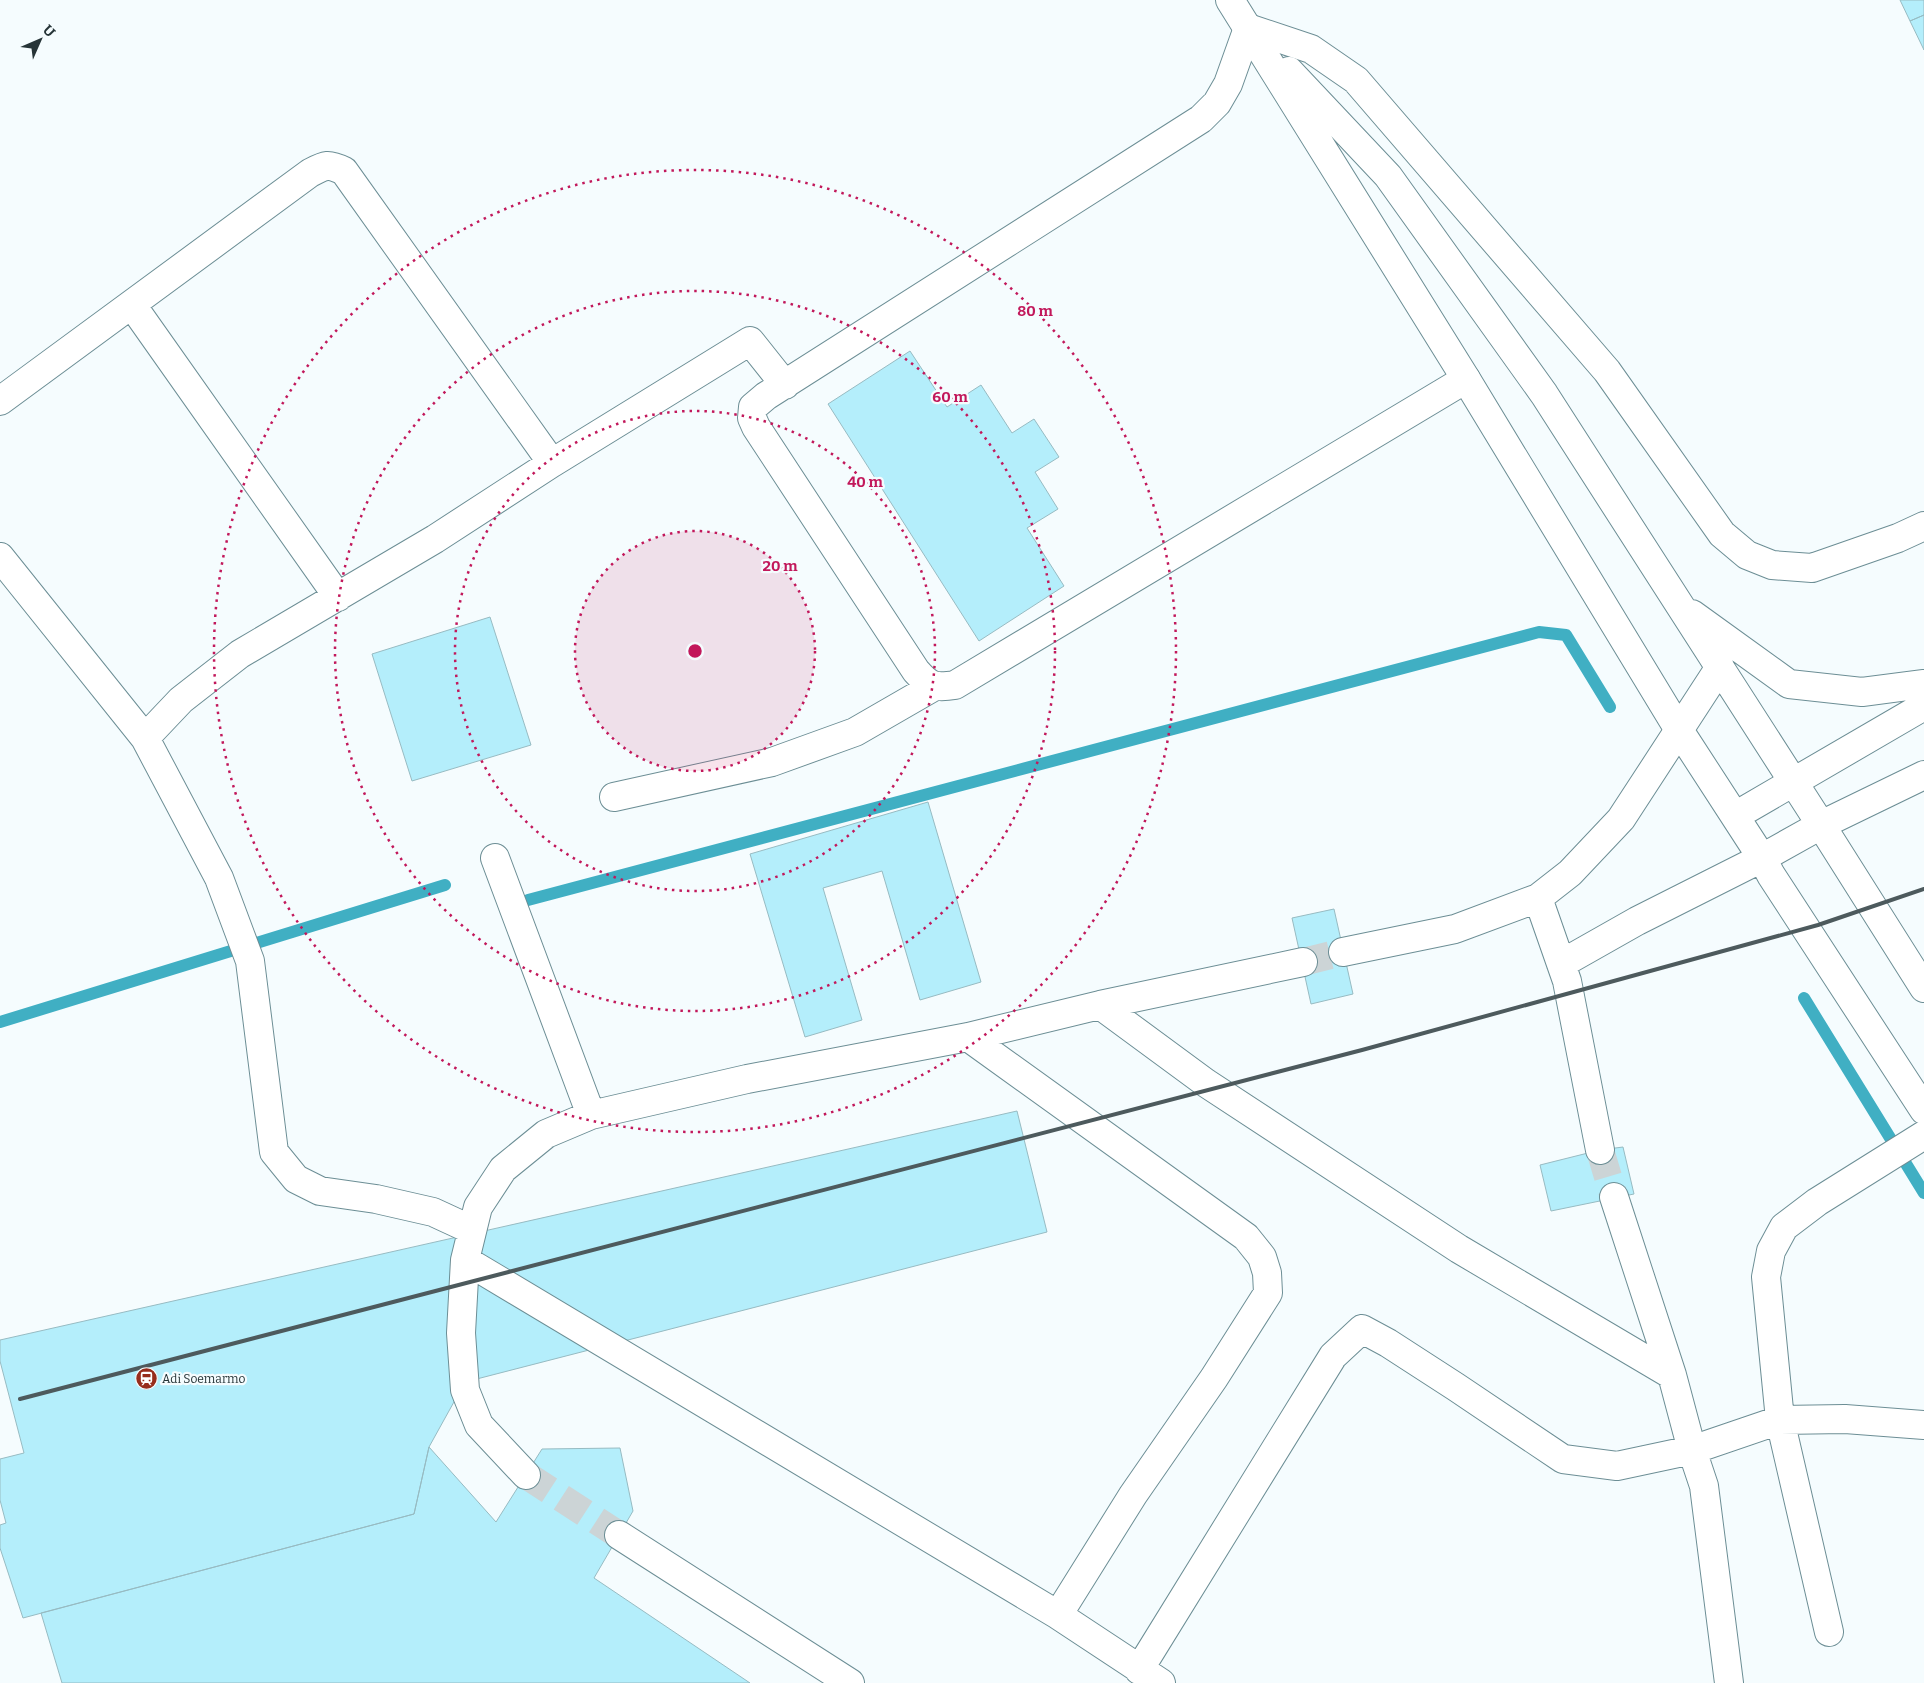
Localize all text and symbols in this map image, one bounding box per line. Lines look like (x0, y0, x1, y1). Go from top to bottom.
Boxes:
north arrow (15, 15, 65, 65)
text: U (39, 21, 59, 41)
text: 80 m (1017, 302, 1053, 320)
text: 60 m (932, 388, 968, 406)
text: 40 m (847, 473, 884, 491)
text: 20 m (763, 557, 798, 575)
centre of rings (686, 642, 704, 660)
station icon: Adi Soemarmo (134, 1367, 158, 1391)
place label: Adi Soemarmo (162, 1372, 245, 1386)

